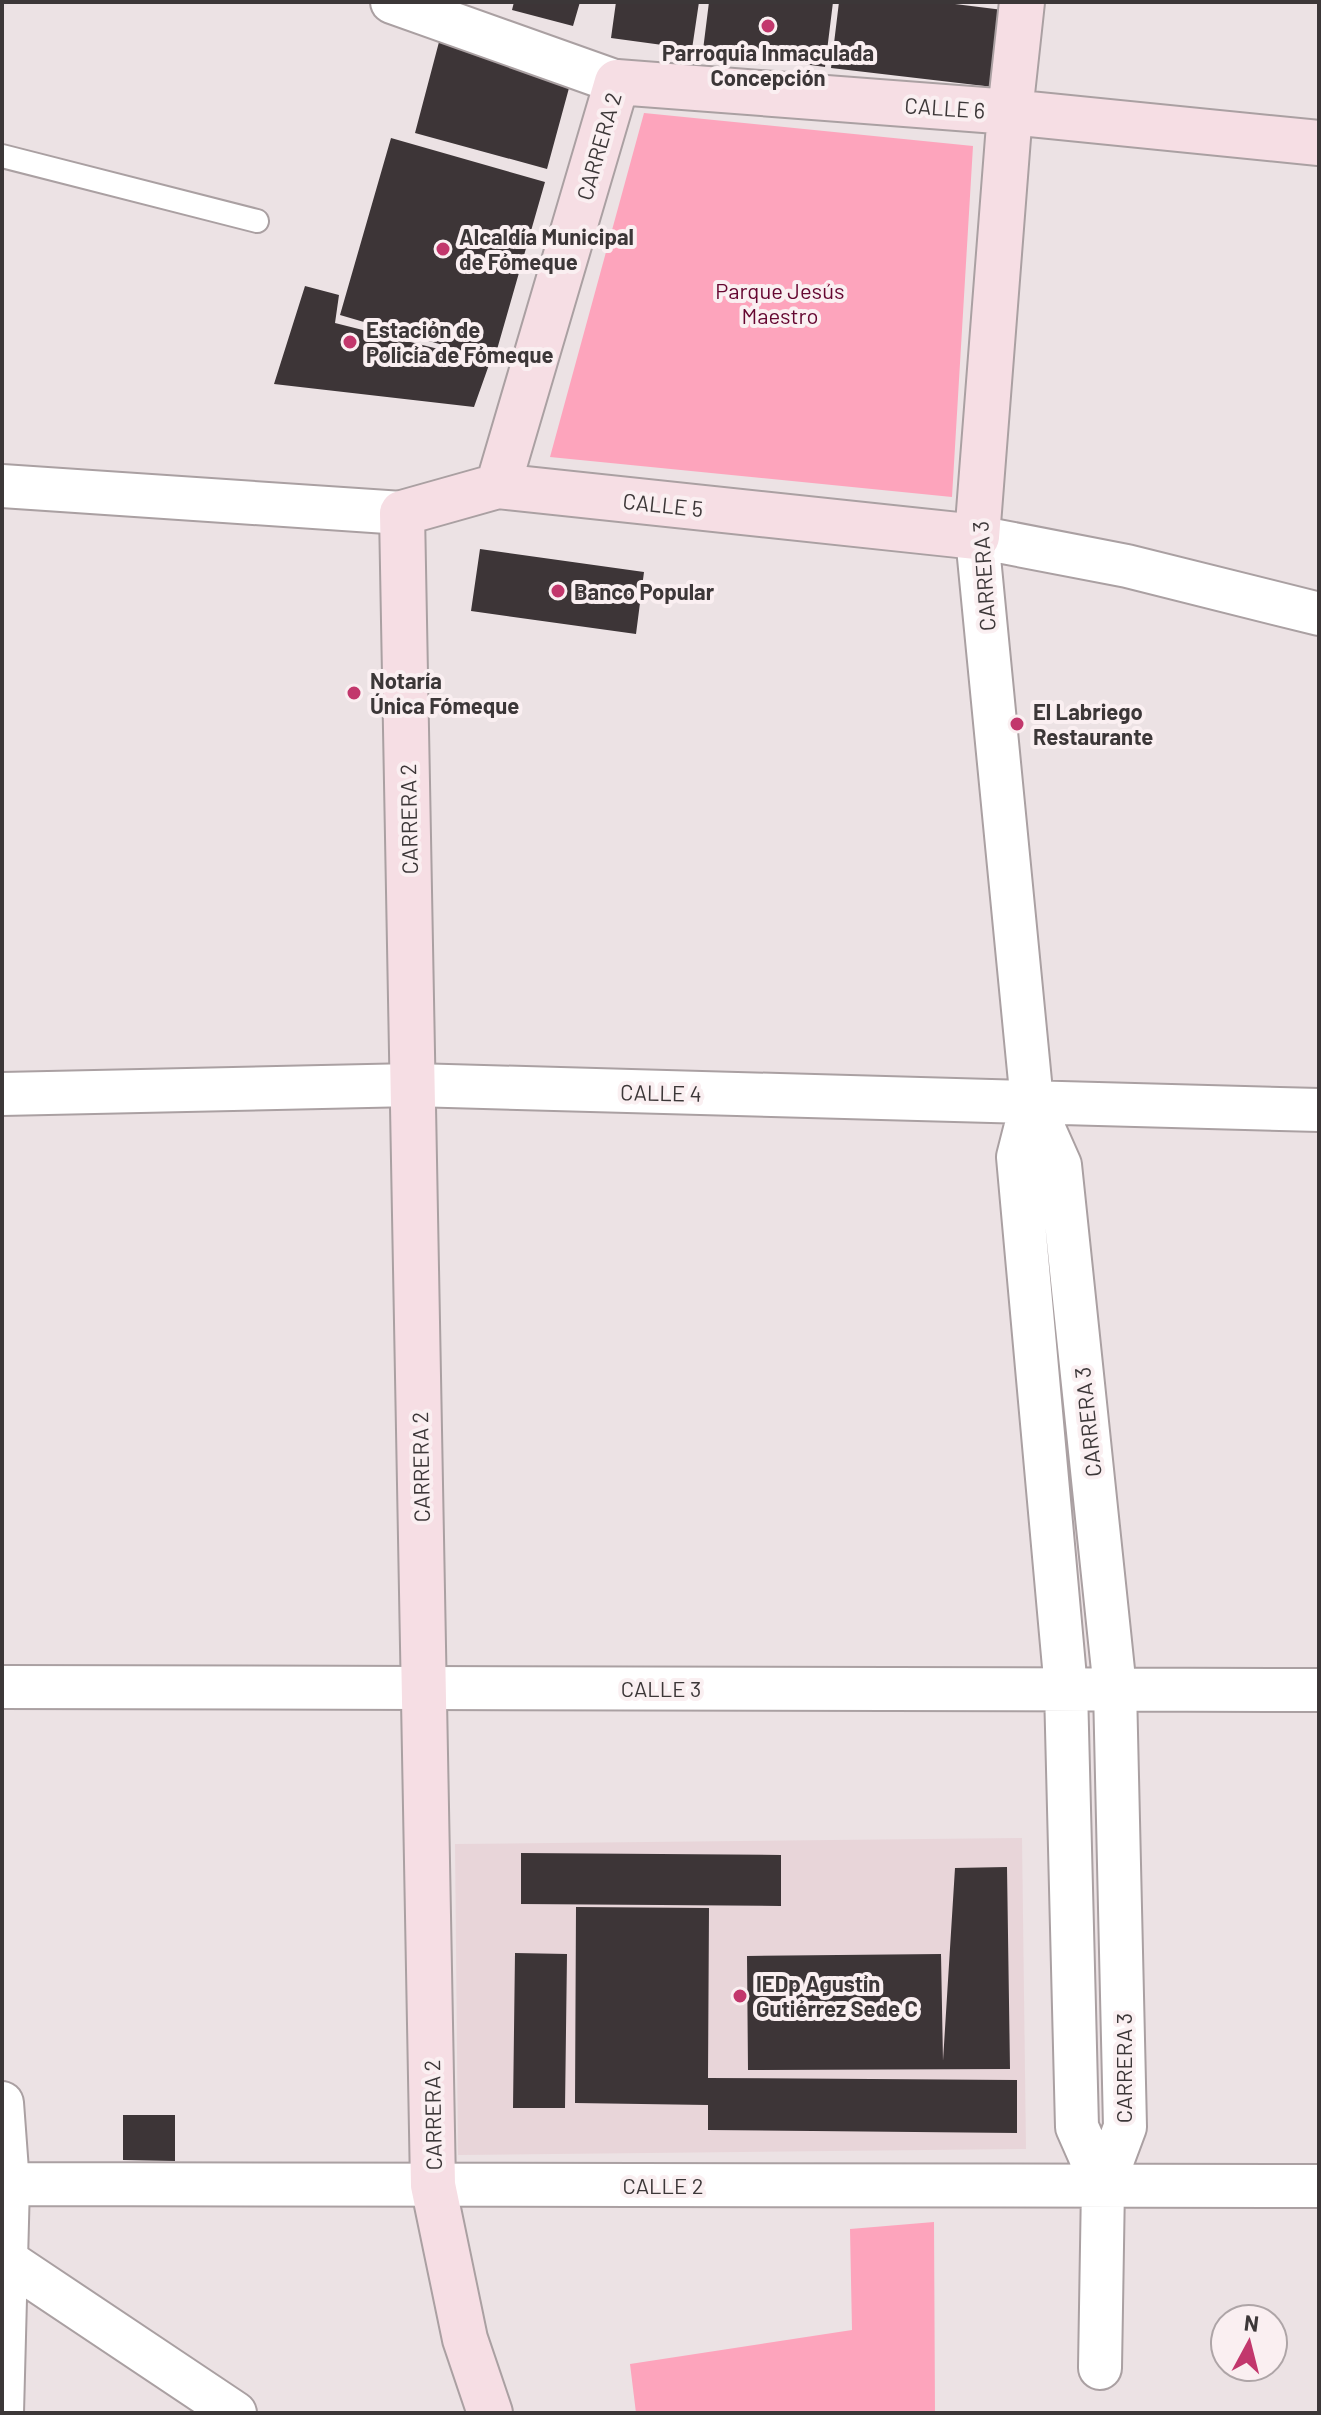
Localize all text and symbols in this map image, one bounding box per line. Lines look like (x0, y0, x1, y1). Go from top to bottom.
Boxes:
marker: Parroquia Inmaculada Concepción (759, 17, 777, 35)
place label: Parroquia Inmaculada Concepción (662, 39, 874, 90)
street label: CARRERA 2 (570, 89, 626, 203)
street label: CALLE 6 (904, 91, 986, 123)
place label: Alcaldía Municipal de Fómeque (459, 223, 634, 274)
marker: Alcaldía Municipal de Fómeque (434, 240, 452, 258)
park label: Parque Jesús Maestro (715, 277, 845, 328)
place label: Estación de Policía de Fómeque (366, 316, 554, 367)
marker: Estación de Policía de Fómeque (341, 333, 359, 351)
street label: CALLE 5 (622, 487, 704, 521)
street label: CARRERA 3 (966, 520, 1000, 632)
place label: Banco Popular (574, 578, 715, 604)
marker: Banco Popular (549, 582, 567, 600)
place label: Notaría Única Fómeque (370, 667, 519, 718)
marker: Notaría Única Fómeque (345, 684, 363, 702)
place label: El Labriego Restaurante (1033, 698, 1153, 749)
marker: El Labriego Restaurante (1008, 715, 1026, 733)
street label: CARRERA 2 (394, 763, 422, 875)
street label: CALLE 4 (620, 1078, 702, 1106)
street label: CARRERA 3 (1068, 1366, 1106, 1478)
street label: CARRERA 2 (406, 1411, 434, 1523)
street label: CALLE 3 (621, 1675, 701, 1701)
place label: IEDp Agustín Gutiérrez Sede C (756, 1970, 918, 2021)
marker: IEDp Agustín Gutiérrez Sede C (731, 1987, 749, 2005)
street label: CARRERA 3 (1110, 2013, 1136, 2123)
street label: CARRERA 2 (418, 2059, 446, 2171)
street label: CALLE 2 (622, 2172, 704, 2198)
north arrow (1209, 2303, 1289, 2383)
text: N (1243, 2308, 1260, 2336)

